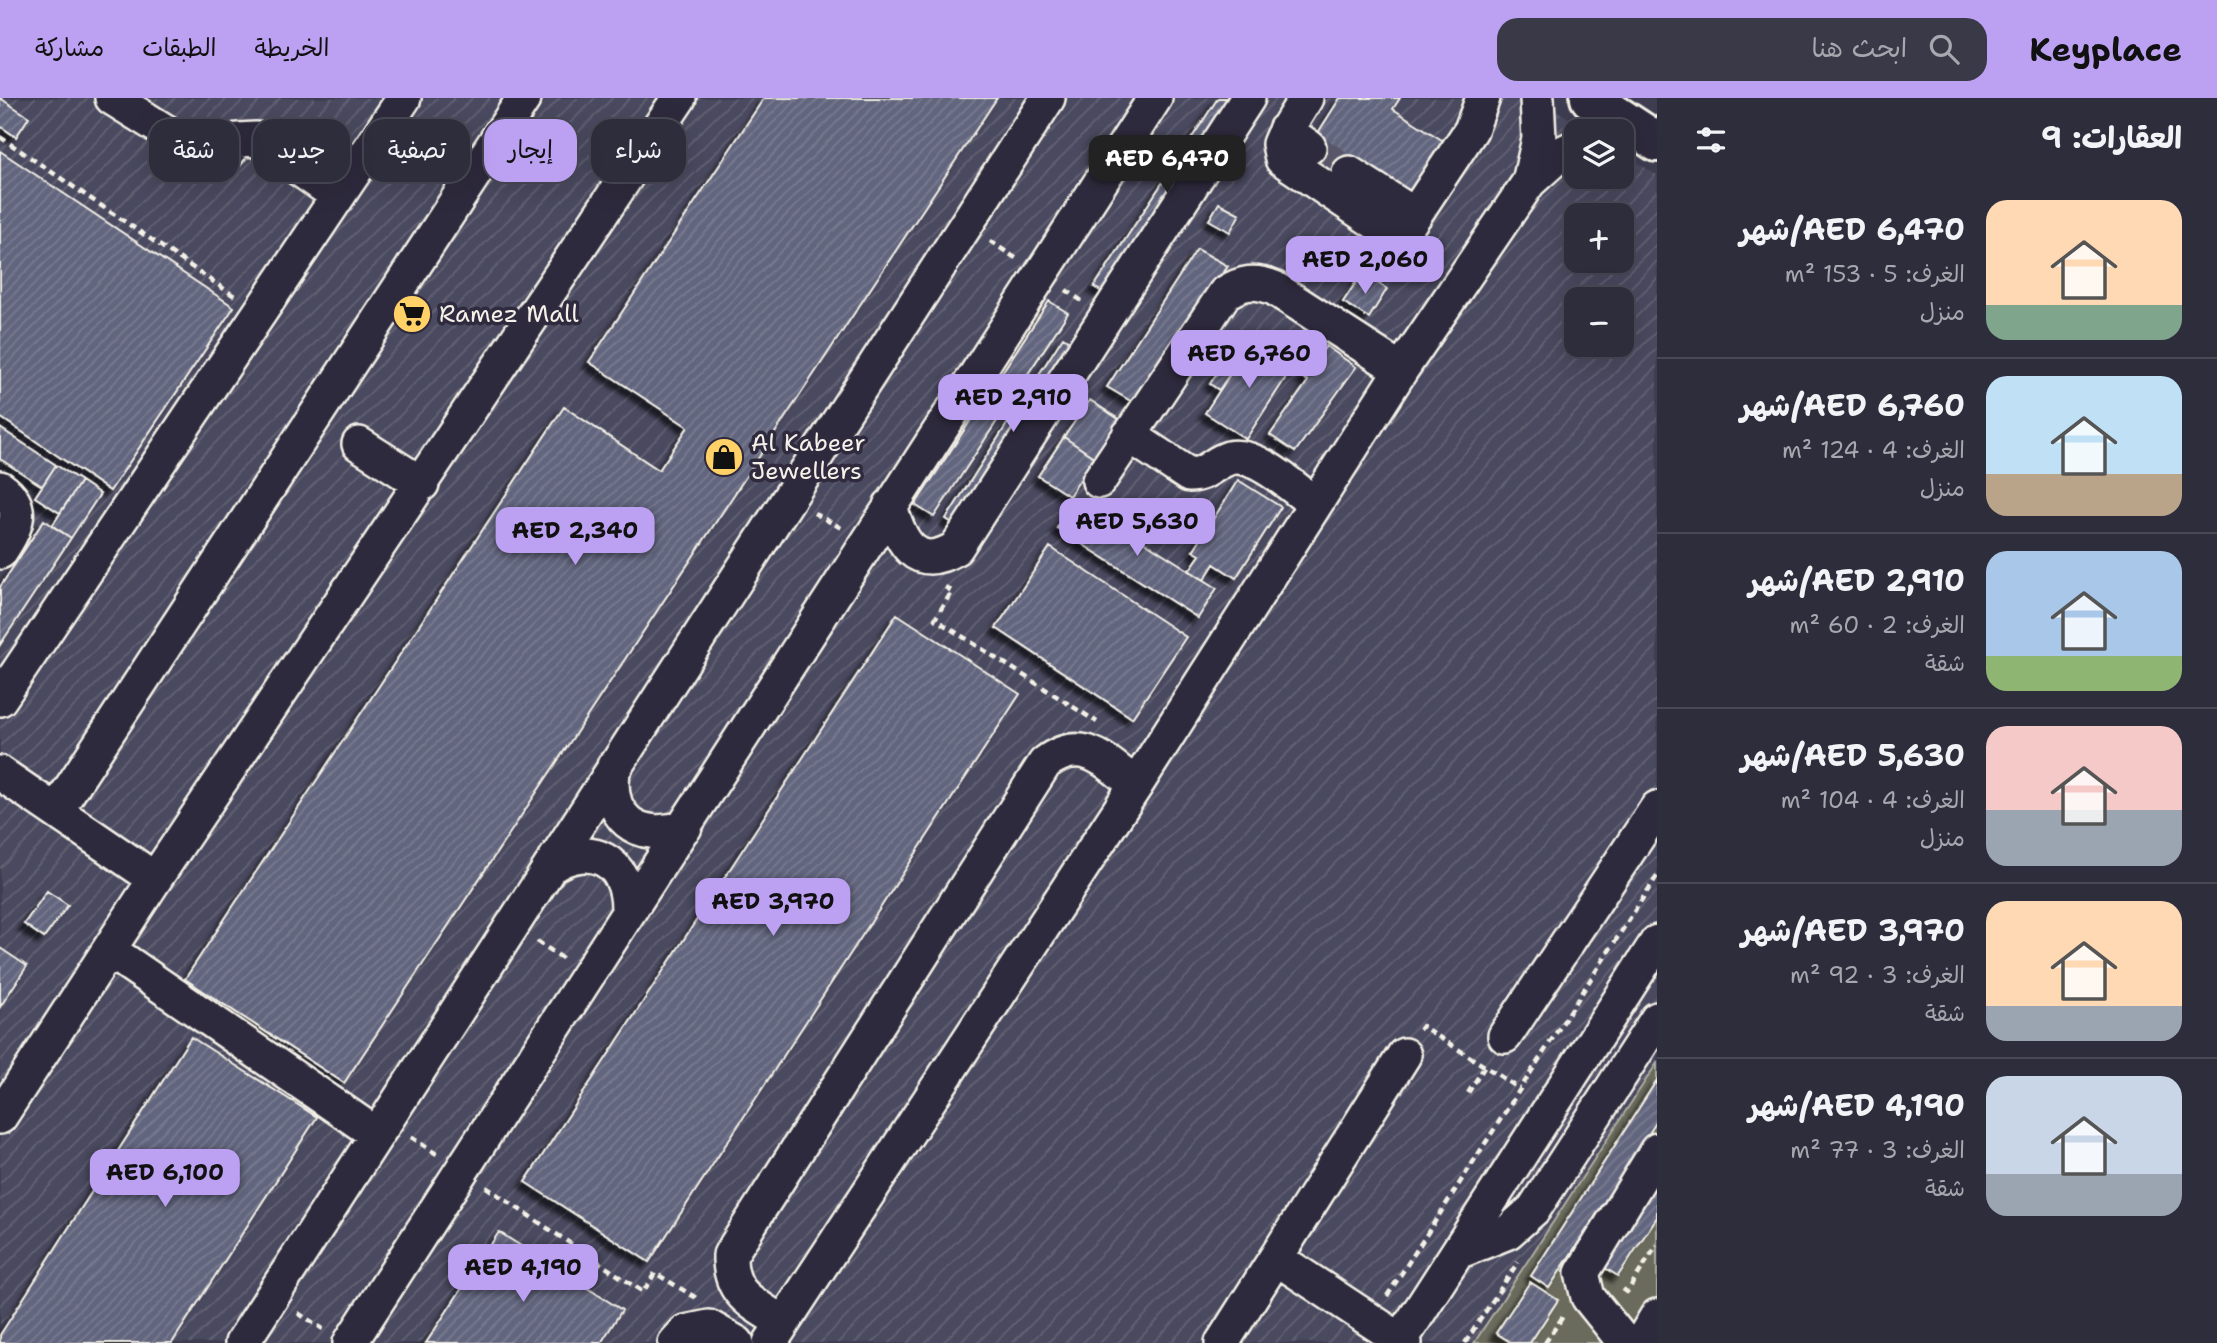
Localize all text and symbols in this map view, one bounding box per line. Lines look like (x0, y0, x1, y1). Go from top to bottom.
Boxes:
search box (1497, 18, 1987, 81)
text: Keyplace (2029, 27, 2182, 72)
text: ابحث هنا (1811, 30, 1907, 65)
icon: search (1925, 30, 1963, 68)
text: مشاركة (35, 32, 104, 64)
text: الطبقات (142, 32, 217, 64)
text: الخريطة (255, 32, 329, 64)
text: العقارات: 9 (2041, 117, 2182, 158)
chip: شقة (149, 119, 239, 182)
chip: جديد (253, 119, 350, 182)
chip: تصفية (364, 119, 470, 182)
chip: إيجار (484, 119, 577, 182)
chip: شراء (591, 119, 686, 182)
map controls (1564, 119, 1634, 357)
button: layers (1564, 119, 1634, 189)
icon: filters (1692, 121, 1730, 159)
pin: AED 6,470 (1087, 136, 1247, 195)
text: AED 6,470 (1105, 143, 1229, 173)
button: + (1564, 203, 1634, 273)
text: AED 6,470/شهر (1740, 209, 1965, 250)
icon: home (2042, 228, 2126, 312)
pin: AED 2,060 (1285, 236, 1445, 296)
text: AED 2,060 (1302, 244, 1428, 274)
text: الغرف: 5 · 153 m² (1785, 259, 1965, 289)
button: − (1564, 287, 1634, 357)
supermarket icon: Ramez Mall (391, 293, 433, 335)
text: منزل (1920, 297, 1965, 327)
place label: Ramez Mall (439, 298, 579, 330)
pin: AED 6,760 (1169, 330, 1329, 390)
text: AED 6,760 (1187, 338, 1311, 368)
pin: AED 2,910 (933, 374, 1093, 434)
text: AED 2,910 (954, 382, 1072, 412)
text: AED 6,760/شهر (1740, 385, 1965, 426)
icon: home (2042, 404, 2126, 488)
place label: Al Kabeer Jewellers (751, 427, 866, 487)
text: الغرف: 4 · 124 m² (1782, 435, 1965, 465)
shop icon: Al Kabeer Jewellers (703, 436, 745, 478)
text: منزل (1920, 473, 1965, 503)
pin: AED 5,630 (1057, 498, 1217, 558)
text: AED 5,630 (1075, 506, 1199, 536)
pin: AED 2,340 (495, 508, 655, 567)
text: AED 2,340 (512, 515, 638, 545)
text: AED 2,910/شهر (1749, 560, 1965, 601)
icon: home (2042, 579, 2126, 663)
text: الغرف: 2 · 60 m² (1790, 610, 1965, 640)
text: شقة (1925, 648, 1965, 678)
text: AED 5,630/شهر (1741, 735, 1965, 776)
icon: home (2042, 754, 2126, 838)
text: الغرف: 4 · 104 m² (1781, 785, 1965, 815)
text: منزل (1920, 823, 1965, 853)
pin: AED 3,970 (693, 878, 853, 938)
text: AED 3,970 (711, 886, 835, 916)
text: AED 3,970/شهر (1741, 910, 1965, 951)
icon: home (2042, 929, 2126, 1013)
text: الغرف: 3 · 92 m² (1790, 960, 1965, 990)
text: شقة (1925, 998, 1965, 1028)
text: AED 4,190/شهر (1748, 1085, 1965, 1126)
icon: home (2042, 1104, 2126, 1188)
text: الغرف: 3 · 77 m² (1790, 1135, 1965, 1165)
pin: AED 6,100 (85, 1150, 245, 1209)
text: AED 6,100 (106, 1157, 224, 1187)
text: شقة (1925, 1173, 1965, 1203)
pin: AED 4,190 (443, 1244, 603, 1304)
text: AED 4,190 (464, 1252, 582, 1282)

